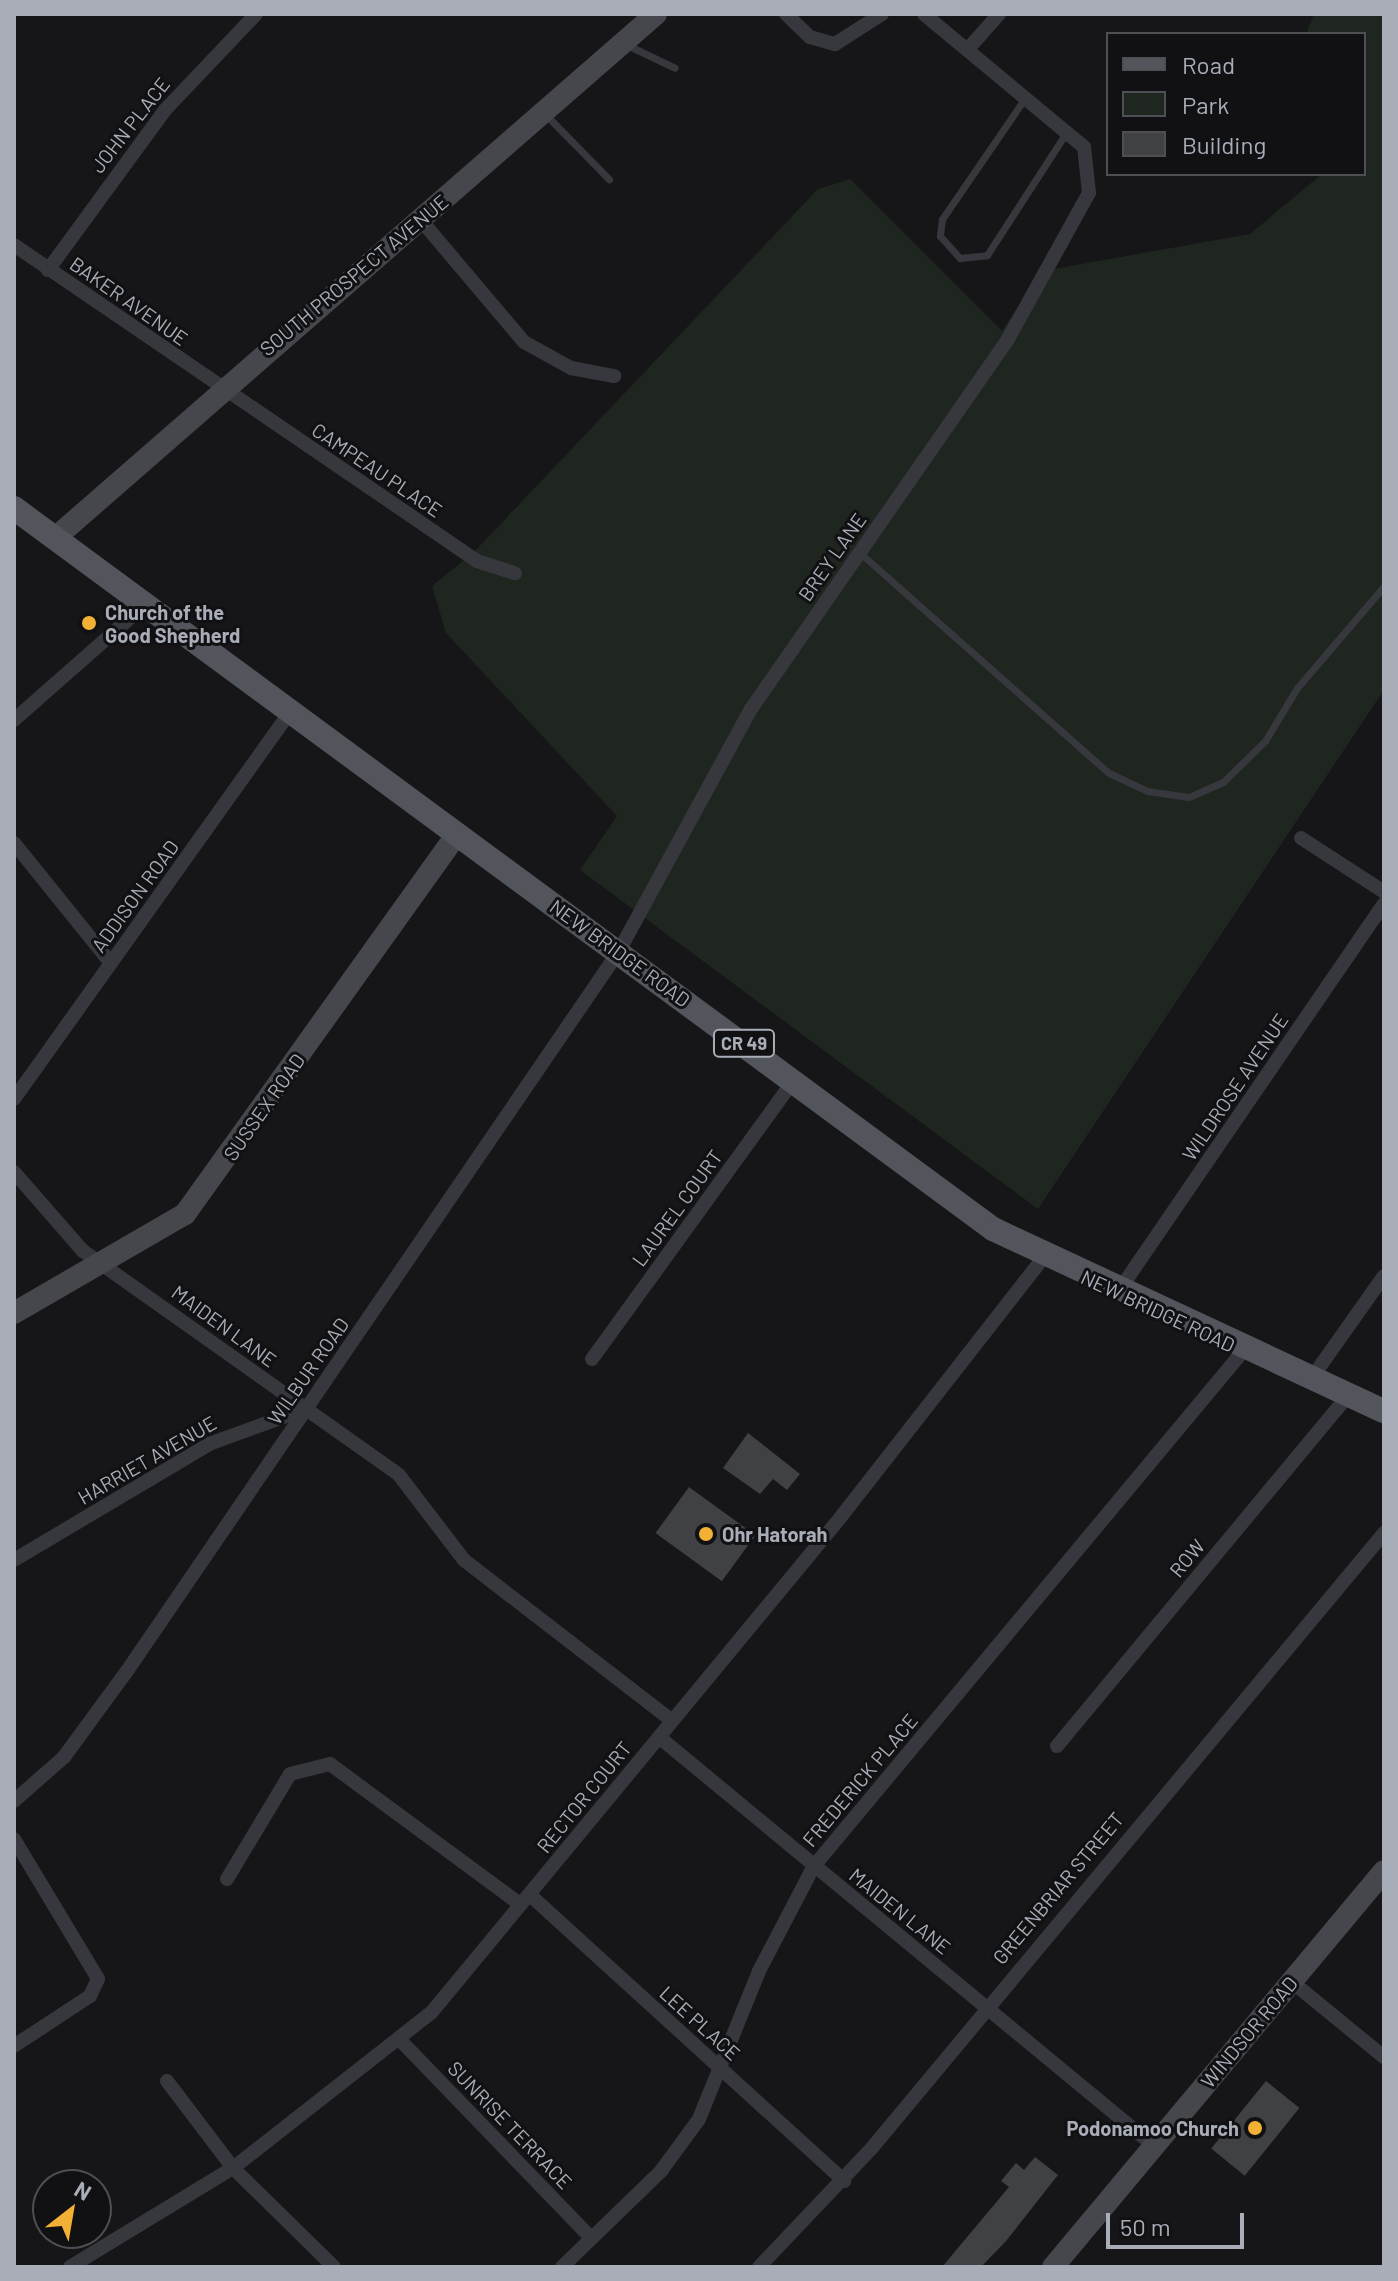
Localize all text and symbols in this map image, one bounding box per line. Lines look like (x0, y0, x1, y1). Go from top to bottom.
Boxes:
legend (1106, 32, 1366, 176)
text: Road (1182, 50, 1235, 79)
street label: JOHN PLACE (85, 73, 175, 177)
text: Park (1182, 90, 1229, 119)
text: Building (1182, 130, 1266, 159)
street label: SOUTH PROSPECT AVENUE (255, 189, 453, 361)
street label: BAKER AVENUE (66, 252, 192, 350)
street label: CAMPEAU PLACE (307, 418, 447, 522)
street label: BREY LANE (793, 508, 871, 606)
place label: Church of the Good Shepherd (105, 600, 240, 647)
marker: Church of the Good Shepherd (80, 614, 98, 632)
street label: ADDISON ROAD (86, 835, 184, 957)
street label: NEW BRIDGE ROAD (545, 894, 695, 1012)
street label: WILDROSE AVENUE (1177, 1009, 1293, 1165)
road number: CR 49 (712, 1029, 776, 1057)
street label: SUSSEX ROAD (218, 1049, 310, 1165)
street label: LAUREL COURT (627, 1145, 727, 1271)
street label: NEW BRIDGE ROAD (1077, 1265, 1239, 1357)
street label: MAIDEN LANE (167, 1280, 281, 1372)
street label: WILBUR ROAD (262, 1313, 354, 1429)
street label: HARRIET AVENUE (74, 1411, 220, 1509)
place label: Ohr Hatorah (722, 1522, 828, 1546)
marker: Ohr Hatorah (697, 1525, 715, 1543)
street label: ROW (1164, 1534, 1210, 1582)
street label: FREDERICK PLACE (797, 1709, 923, 1851)
street label: RECTOR COURT (532, 1736, 636, 1858)
street label: GREENBRIAR STREET (988, 1807, 1128, 1969)
street label: MAIDEN LANE (845, 1863, 955, 1959)
street label: WINDSOR ROAD (1196, 1971, 1302, 2093)
street label: LEE PLACE (655, 1981, 745, 2065)
street label: SUNRISE TERRACE (443, 2056, 577, 2194)
place label: Podonamoo Church (1067, 2116, 1239, 2140)
marker: Podonamoo Church (1246, 2119, 1264, 2137)
north arrow (32, 2169, 112, 2249)
text: N (70, 2175, 96, 2205)
scale bar (1110, 2197, 1248, 2247)
text: 50 m (1120, 2212, 1171, 2241)

